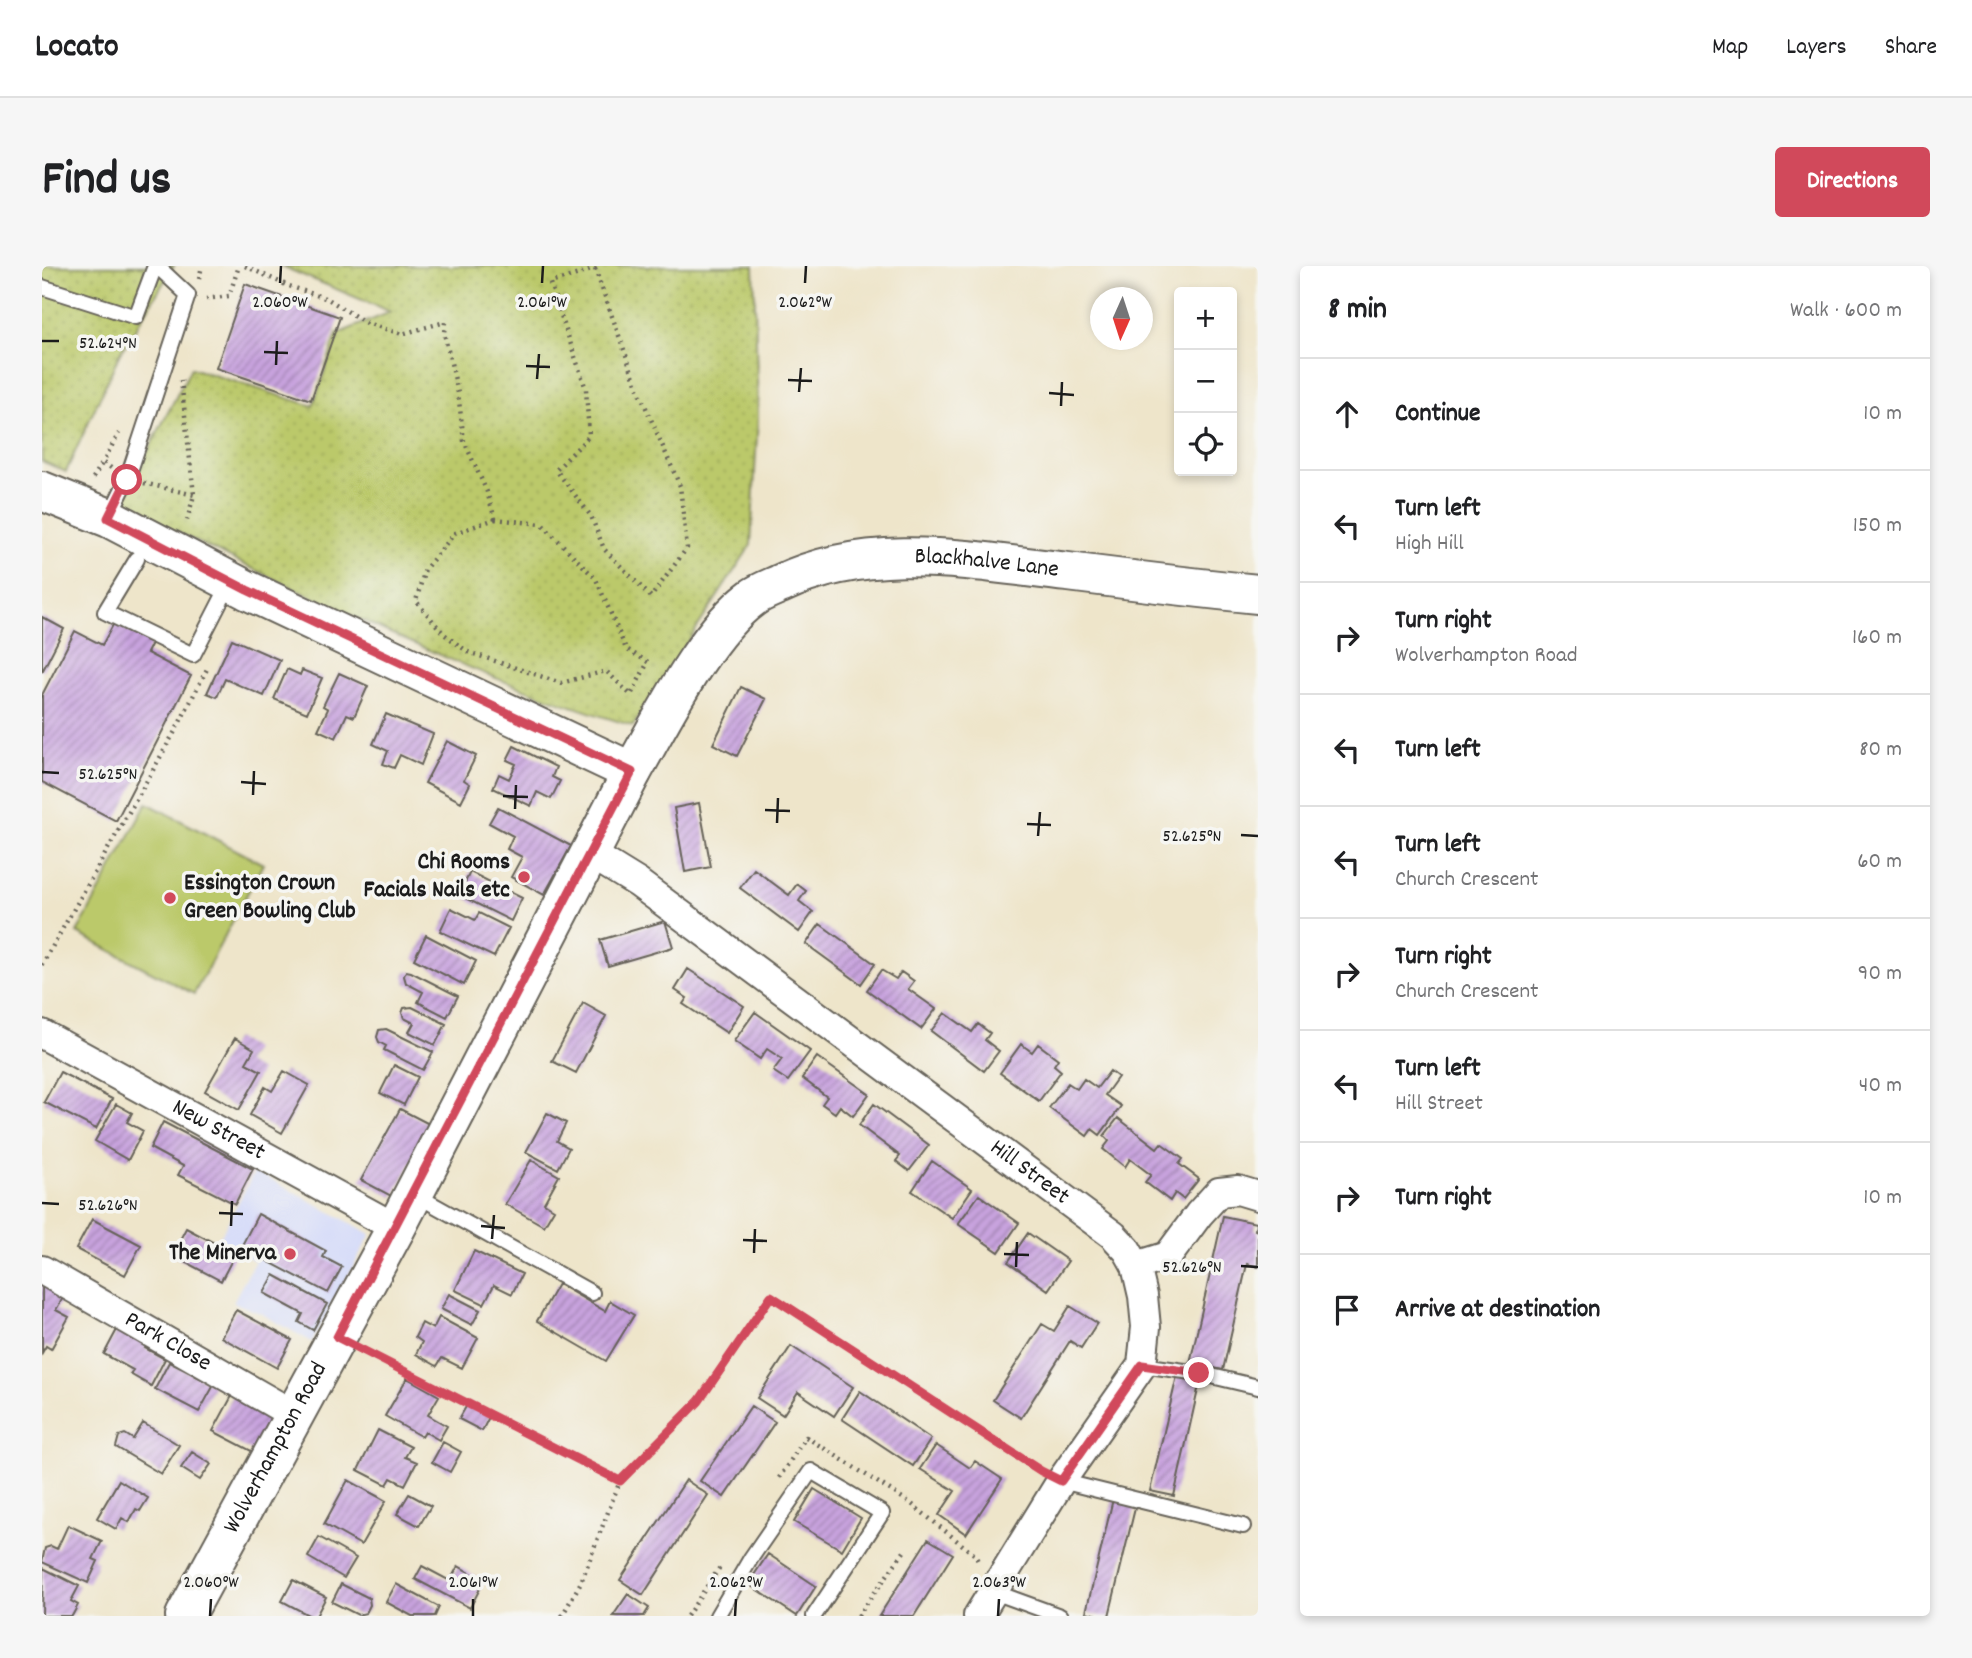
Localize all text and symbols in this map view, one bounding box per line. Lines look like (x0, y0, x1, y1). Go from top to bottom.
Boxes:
text: Locato (35, 25, 119, 72)
text: Map (1712, 31, 1748, 65)
text: Layers (1786, 31, 1847, 65)
text: Share (1885, 31, 1937, 65)
text: Find us (42, 147, 171, 217)
button: Directions (1775, 147, 1930, 217)
north arrow (1090, 287, 1153, 350)
map controls (1174, 287, 1237, 476)
button: + (1174, 287, 1237, 350)
text: 8 min (1328, 290, 1387, 333)
text: 2.060°W (252, 291, 308, 316)
text: 2.061°W (517, 291, 567, 316)
text: 2.062°W (778, 291, 832, 316)
text: Walk · 600 m (1790, 295, 1902, 328)
text: 52.624°N (79, 332, 137, 357)
button: − (1174, 350, 1237, 413)
icon: ahead (1328, 395, 1366, 433)
text: Continue (1395, 396, 1480, 433)
text: 10 m (1863, 398, 1902, 431)
button: locate (1174, 413, 1237, 476)
route start (111, 464, 142, 495)
text: Turn left (1395, 491, 1481, 528)
icon: left (1328, 507, 1366, 545)
text: 150 m (1853, 510, 1902, 543)
text: High Hill (1395, 528, 1464, 561)
street label: Blackhalve Lane (914, 540, 1061, 588)
text: Turn right (1395, 603, 1492, 640)
icon: right (1328, 619, 1366, 657)
text: 160 m (1852, 622, 1902, 655)
text: Wolverhampton Road (1395, 640, 1578, 673)
icon: left (1328, 731, 1366, 769)
text: Turn left (1395, 732, 1481, 769)
text: 80 m (1859, 734, 1902, 767)
text: 52.625°N (79, 763, 137, 788)
text: 52.625°N (1163, 825, 1221, 850)
text: Turn left (1395, 827, 1481, 864)
icon: left (1328, 843, 1366, 881)
place label: Chi Rooms Facials Nails etc (364, 846, 510, 908)
text: 60 m (1857, 846, 1902, 879)
text: Church Crescent (1395, 864, 1539, 897)
place label: Essington Crown Green Bowling Club (184, 867, 356, 929)
marker: Chi Rooms Facials Nails etc (516, 869, 532, 885)
marker: Essington Crown Green Bowling Club (162, 890, 178, 906)
text: Turn right (1395, 939, 1492, 976)
icon: right (1328, 955, 1366, 993)
text: 90 m (1858, 958, 1902, 991)
text: Church Crescent (1395, 976, 1539, 1009)
text: Turn left (1395, 1051, 1481, 1088)
icon: left (1328, 1067, 1366, 1105)
text: 40 m (1859, 1070, 1902, 1103)
text: Hill Street (1395, 1088, 1483, 1121)
street label: New Street (165, 1091, 271, 1170)
street label: Hill Street (982, 1132, 1076, 1214)
icon: right (1328, 1179, 1366, 1217)
text: Turn right (1395, 1180, 1492, 1217)
text: 10 m (1863, 1182, 1902, 1215)
text: 52.626°N (78, 1194, 138, 1219)
place label: The Minerva (169, 1237, 277, 1271)
marker: The Minerva (282, 1246, 298, 1262)
text: 52.626°N (1162, 1256, 1222, 1281)
icon: arrive (1328, 1291, 1366, 1329)
text: Arrive at destination (1395, 1292, 1600, 1329)
street label: Park Close (118, 1304, 217, 1381)
street label: Wolverhampton Road (216, 1356, 337, 1540)
route end (1183, 1357, 1214, 1388)
text: 2.060°W (183, 1571, 239, 1596)
text: 2.061°W (448, 1571, 498, 1596)
text: 2.062°W (709, 1571, 763, 1596)
text: 2.063°W (972, 1571, 1026, 1596)

